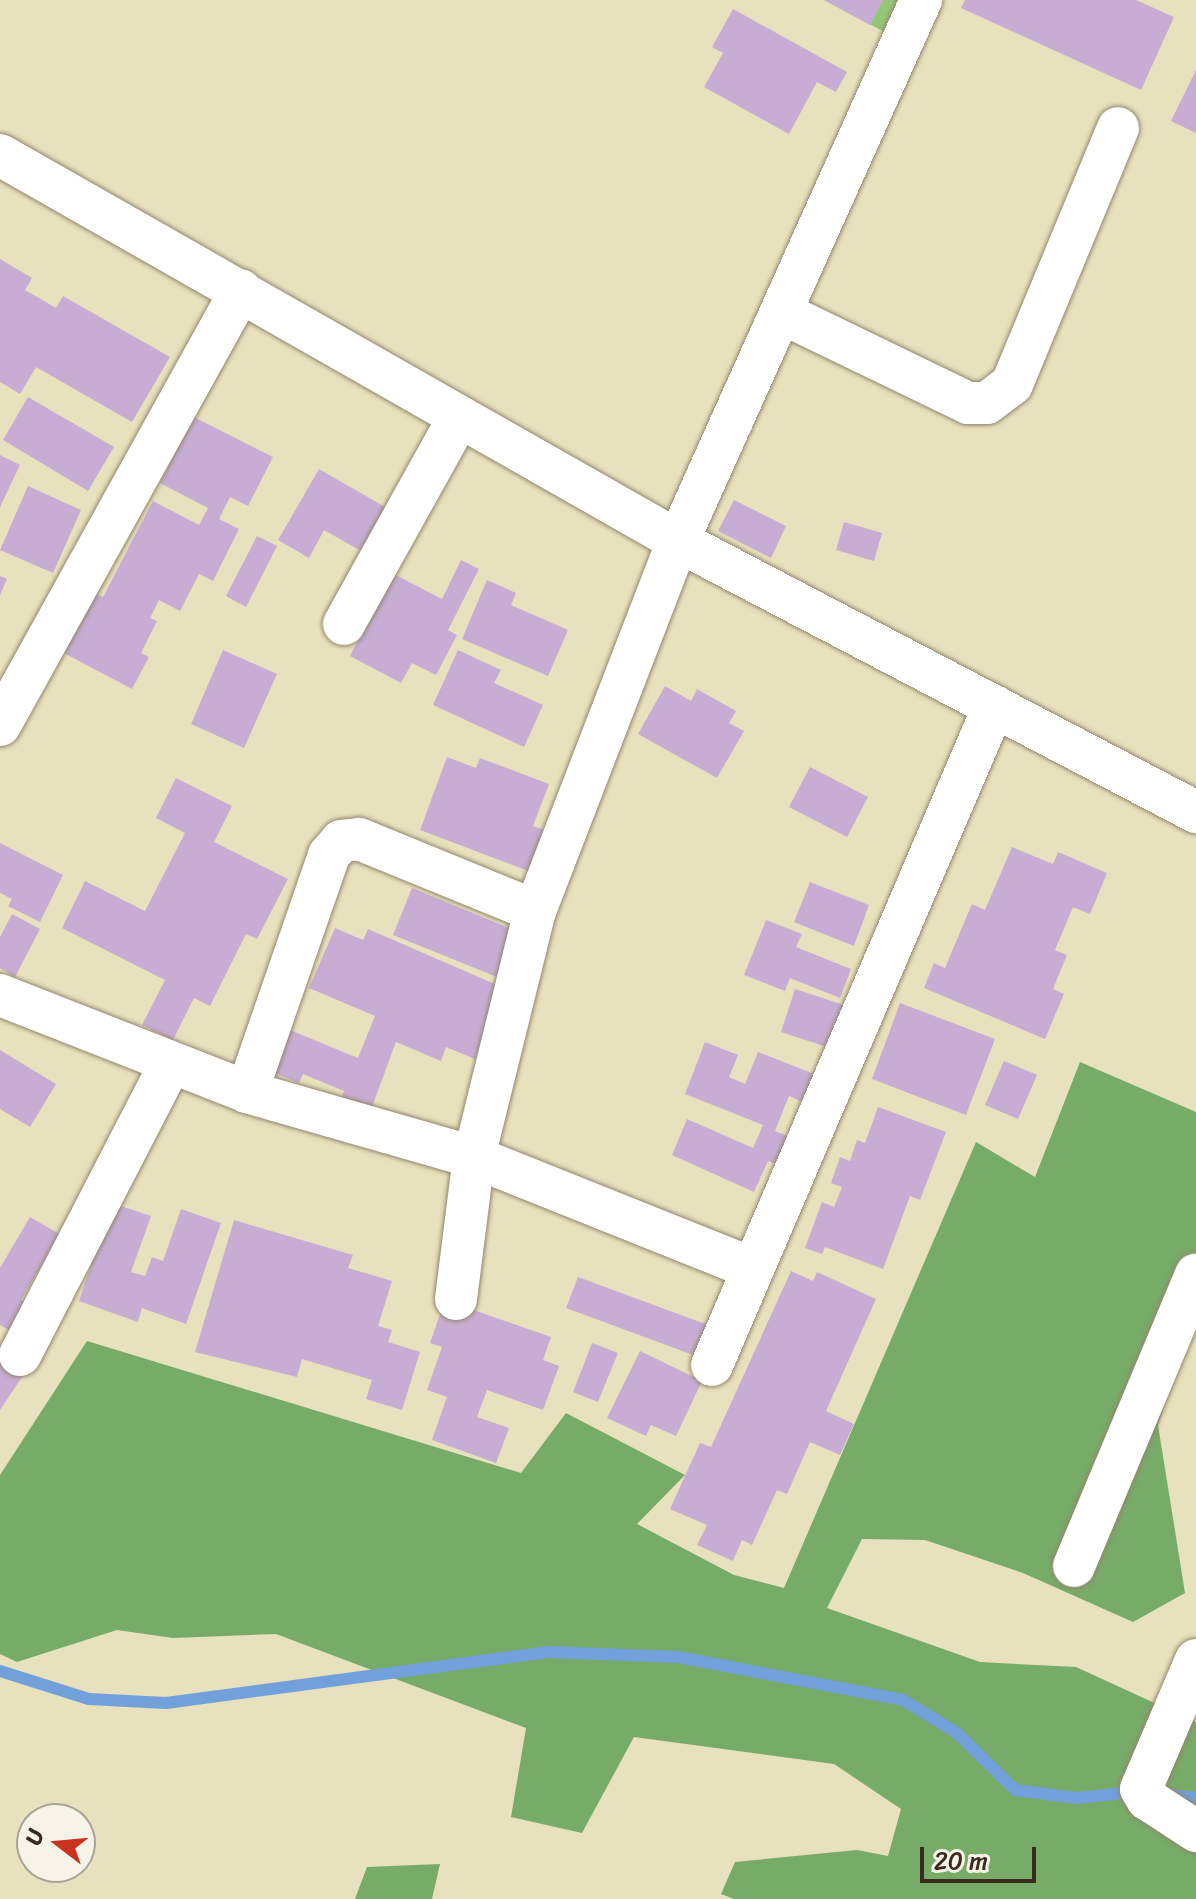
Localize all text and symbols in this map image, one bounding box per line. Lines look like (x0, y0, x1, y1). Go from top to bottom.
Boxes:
north arrow (16, 1803, 96, 1883)
text: U (14, 1824, 55, 1849)
scale bar (924, 1831, 1040, 1881)
text: 20 m (934, 1840, 988, 1882)

